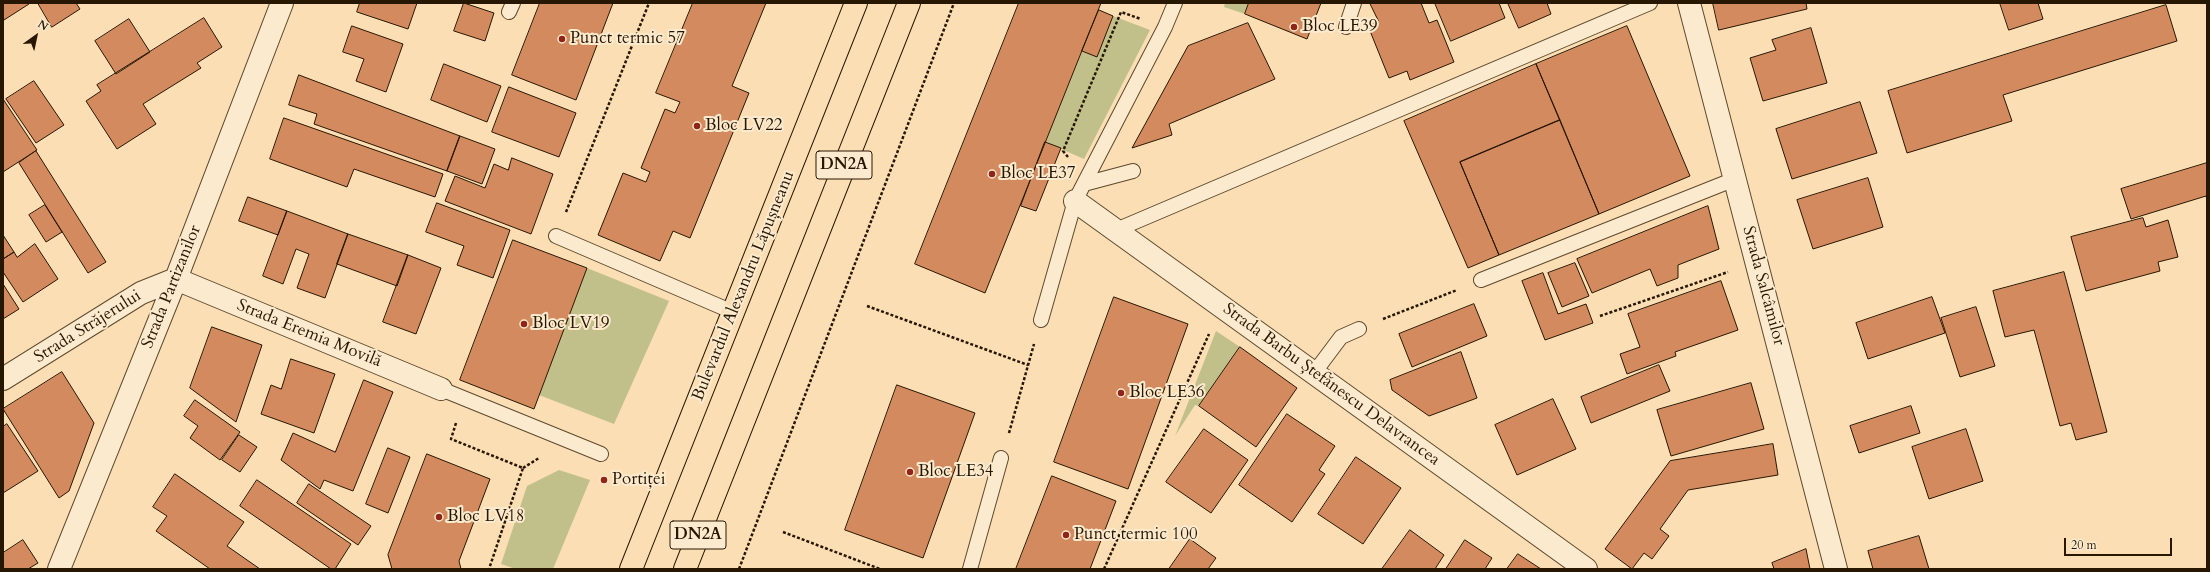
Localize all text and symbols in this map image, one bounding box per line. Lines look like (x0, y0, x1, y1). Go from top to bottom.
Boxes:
north arrow (16, 16, 56, 56)
text: N (35, 17, 51, 34)
place label: Bloc LE39 (1302, 17, 1378, 37)
marker: Bloc LE39 (1289, 22, 1299, 32)
place label: Punct termic 57 (570, 29, 685, 49)
marker: Punct termic 57 (557, 34, 567, 44)
place label: Bloc LV22 (705, 116, 783, 136)
marker: Bloc LV22 (692, 121, 702, 131)
road number: DN2A (816, 151, 872, 179)
place label: Bloc LE37 (1000, 164, 1076, 184)
street label: Bulevardul Alexandru Lăpușneanu (688, 168, 800, 404)
marker: Bloc LE37 (987, 169, 997, 179)
street label: Strada Partizanilor (138, 222, 206, 352)
street label: Strada Salcâmilor (1737, 224, 1789, 348)
street label: Strada Străjerului (31, 286, 145, 368)
street label: Strada Eremia Movilă (234, 296, 384, 372)
street label: Strada Barbu Ștefănescu Delavrancea (1219, 299, 1443, 471)
place label: Bloc LV19 (532, 314, 610, 334)
marker: Bloc LV19 (519, 319, 529, 329)
place label: Bloc LE36 (1129, 383, 1205, 403)
marker: Bloc LE36 (1116, 388, 1126, 398)
place label: Bloc LE34 (918, 462, 994, 482)
marker: Bloc LE34 (905, 467, 915, 477)
place label: Portiței (612, 470, 665, 490)
marker: Portiței (599, 475, 609, 485)
place label: Bloc LV18 (447, 507, 525, 527)
marker: Bloc LV18 (434, 512, 444, 522)
road number: DN2A (670, 521, 726, 549)
place label: Punct termic 100 (1074, 525, 1198, 545)
marker: Punct termic 100 (1061, 530, 1071, 540)
scale bar (2066, 530, 2174, 556)
text: 20 m (2071, 537, 2097, 553)

